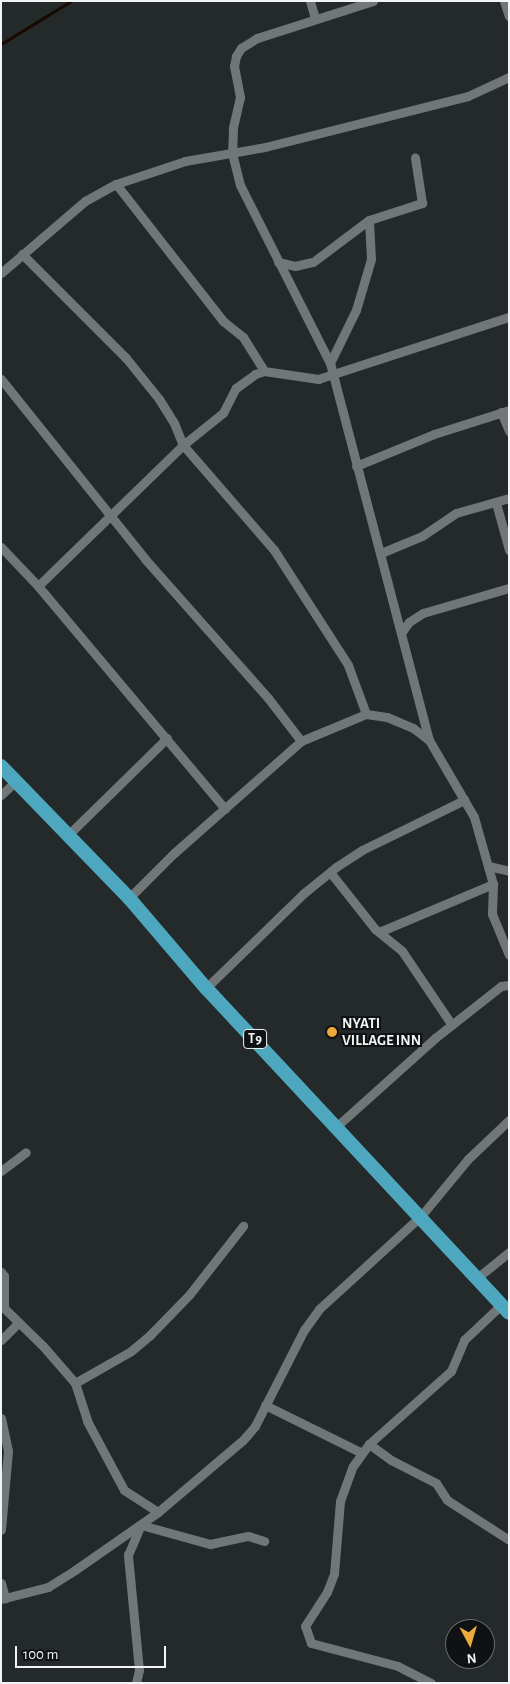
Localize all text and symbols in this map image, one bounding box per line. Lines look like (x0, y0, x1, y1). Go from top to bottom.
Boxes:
place label: NYATI VILLAGE INN (342, 1014, 421, 1049)
marker: NYATI VILLAGE INN (326, 1026, 338, 1038)
road number: T9 (242, 1028, 268, 1050)
north arrow (445, 1619, 495, 1669)
scale bar (18, 1636, 169, 1668)
text: 100 m (23, 1647, 58, 1662)
text: N (466, 1650, 477, 1665)

